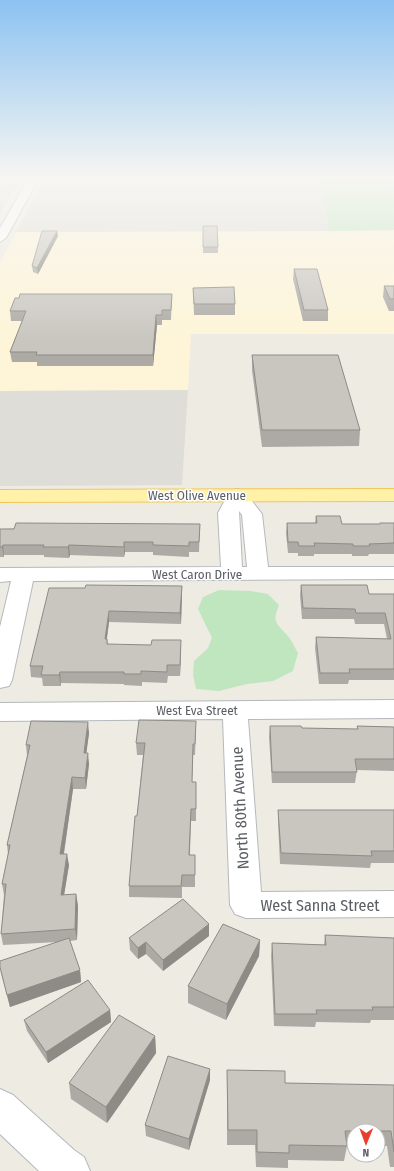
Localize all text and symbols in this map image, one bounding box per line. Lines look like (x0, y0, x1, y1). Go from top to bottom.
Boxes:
street label: West Olive Avenue (148, 488, 246, 503)
street label: West Caron Drive (152, 567, 242, 582)
street label: West Eva Street (156, 703, 239, 718)
street label: North 80th Avenue (227, 746, 253, 870)
street label: West Sanna Street (260, 896, 380, 915)
north arrow (346, 1123, 386, 1163)
text: N (362, 1146, 369, 1159)

